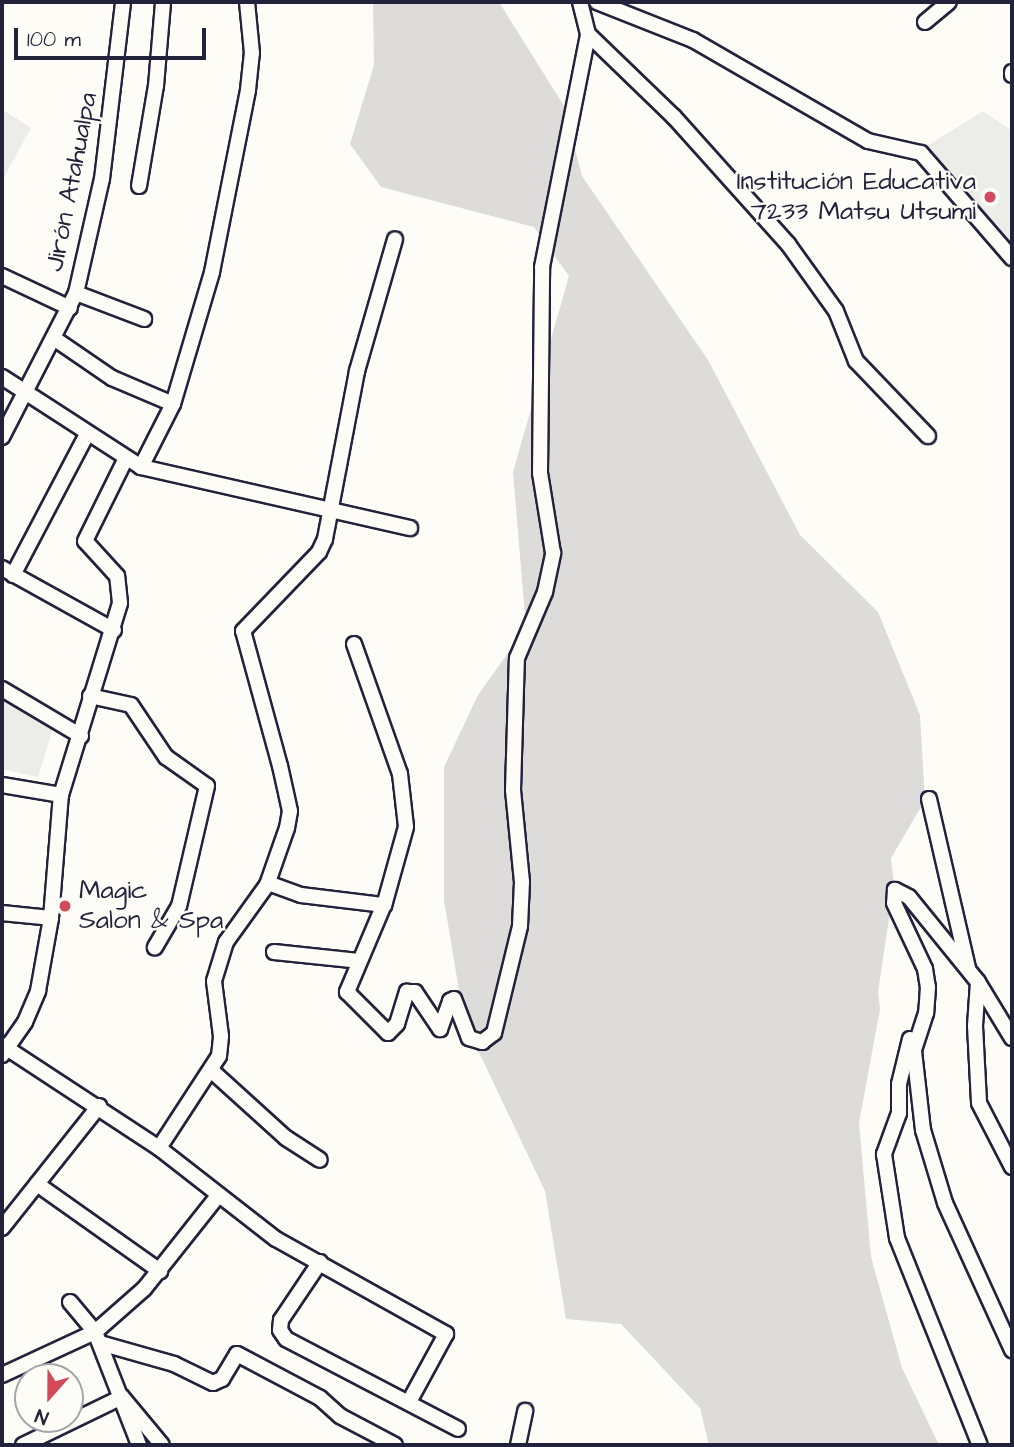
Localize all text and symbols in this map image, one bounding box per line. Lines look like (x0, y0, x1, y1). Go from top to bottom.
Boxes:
scale bar (18, 14, 210, 58)
text: 100 m (27, 25, 81, 54)
street label: Jirón Atahualpa (39, 90, 105, 274)
place label: Institución Educativa 7233 Matsu Utsumi (737, 166, 976, 228)
marker: Institución Educativa 7233 Matsu Utsumi (982, 189, 998, 205)
place label: Magic Salon & Spa (79, 875, 223, 936)
marker: Magic Salon & Spa (57, 898, 73, 914)
north arrow (14, 1363, 84, 1433)
text: N (32, 1401, 52, 1431)

